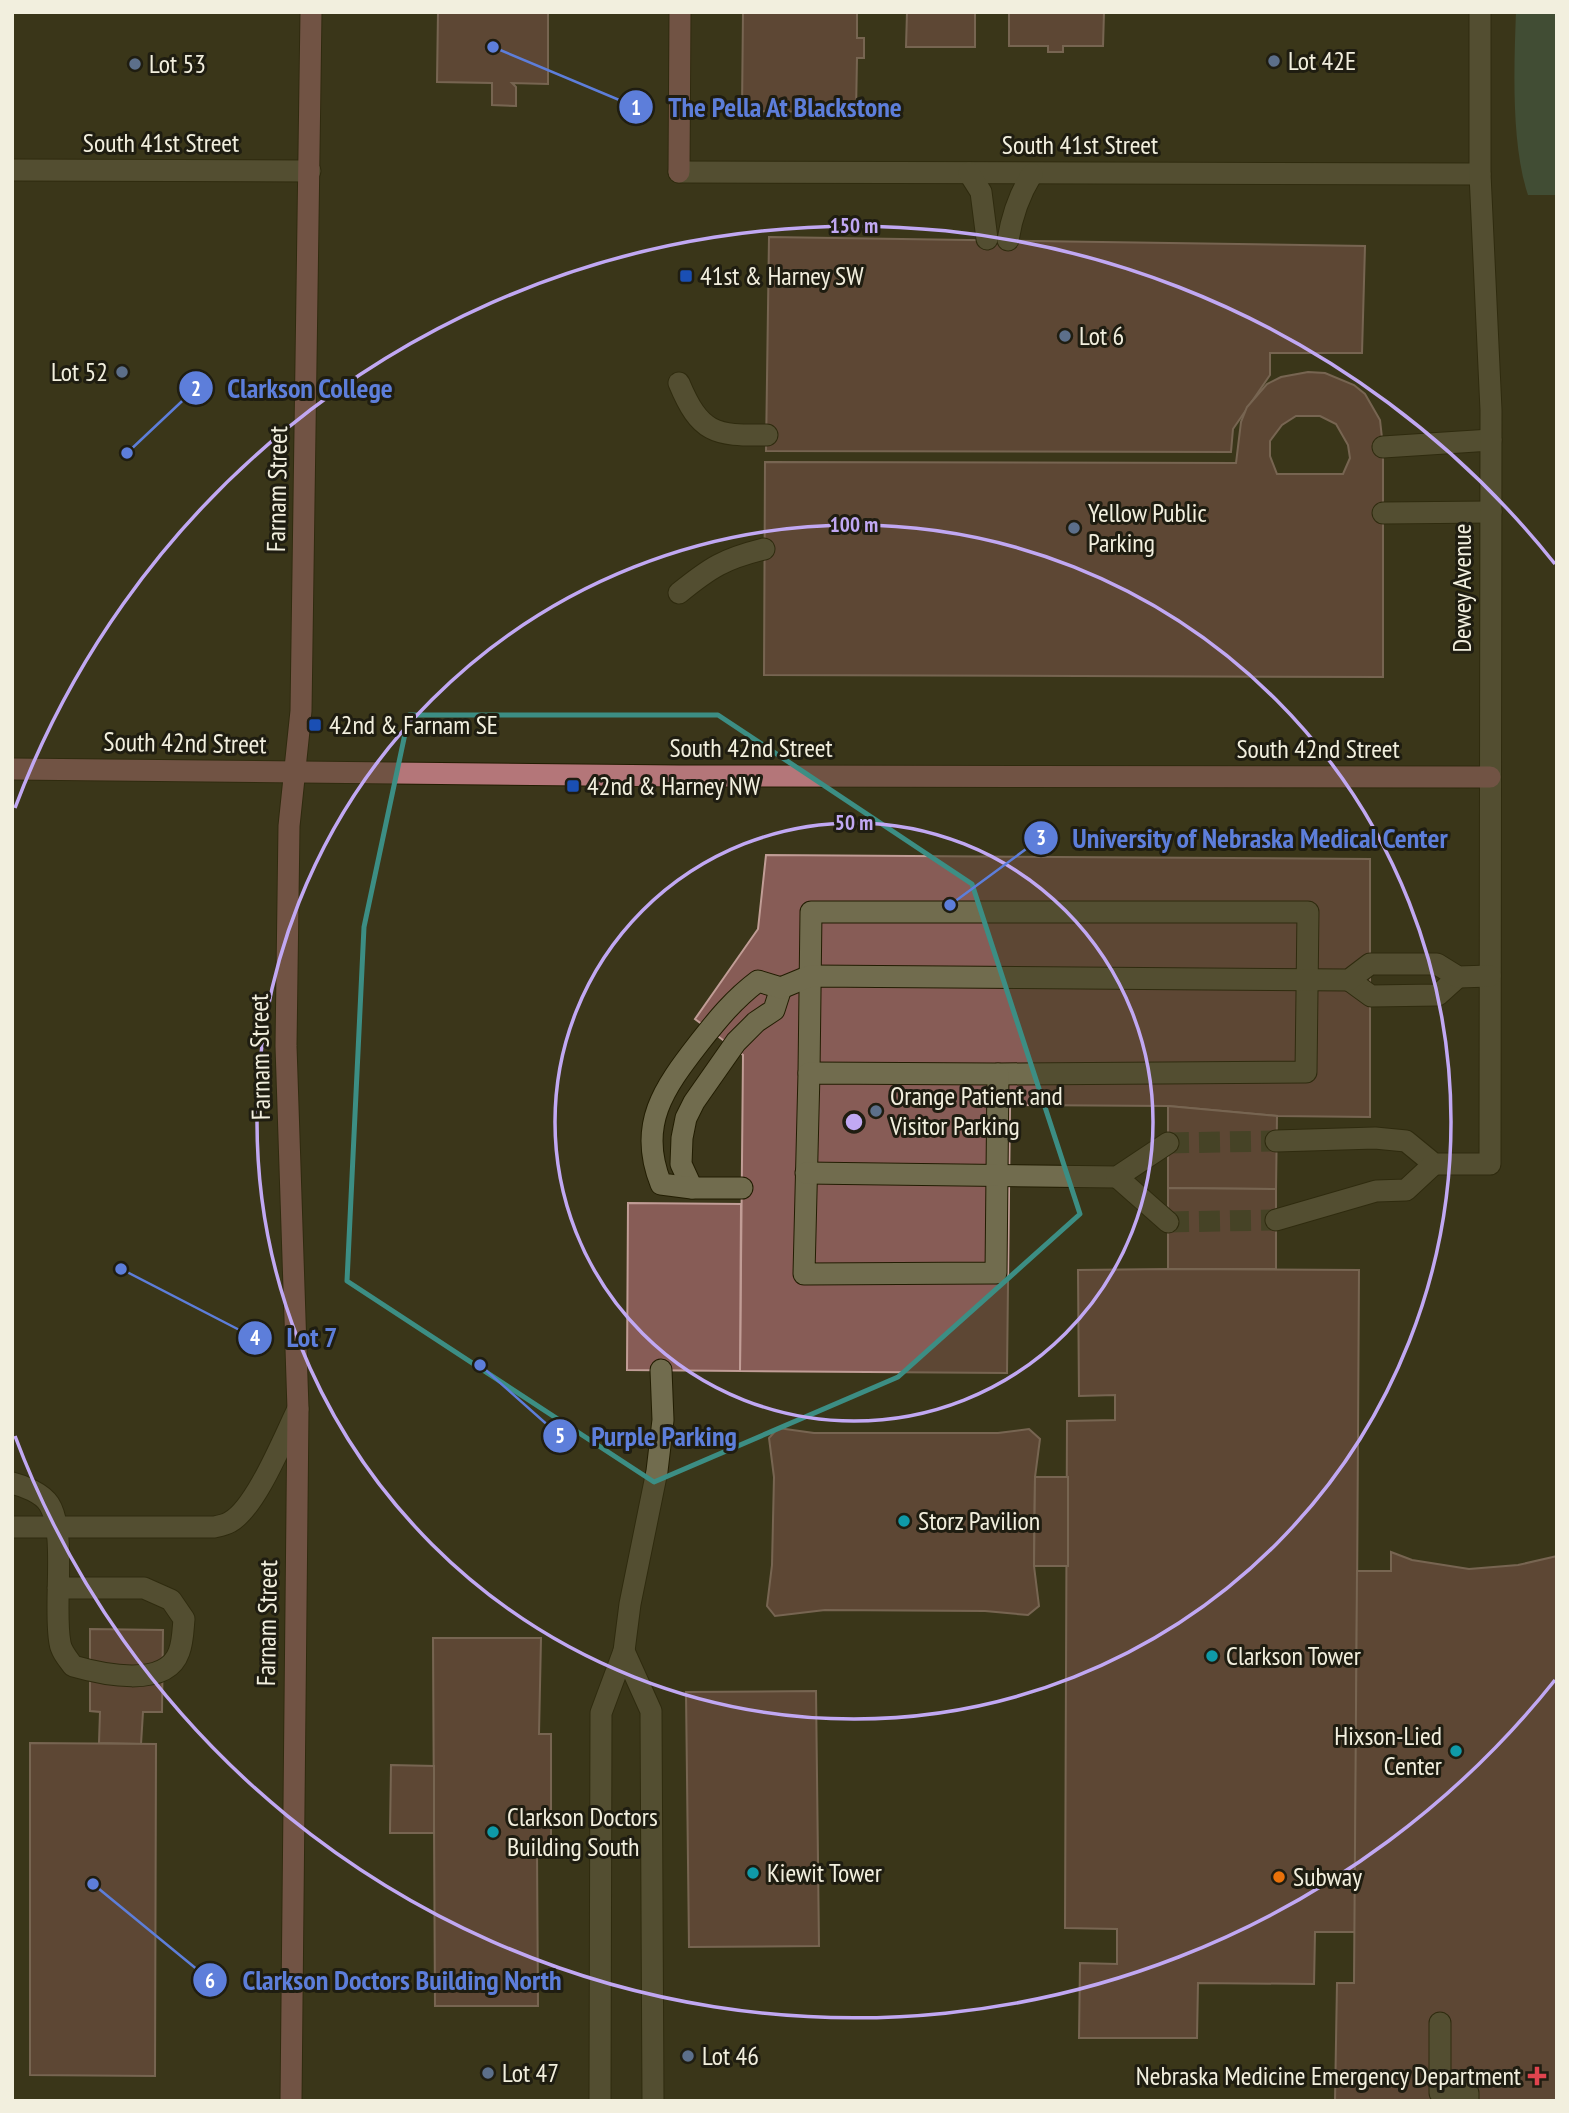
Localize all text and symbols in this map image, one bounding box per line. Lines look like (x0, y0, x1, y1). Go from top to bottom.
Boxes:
place label: Lot 42E (1288, 44, 1356, 77)
place label: Lot 53 (149, 47, 206, 80)
marker: Lot 42E (1266, 53, 1282, 69)
marker: Lot 53 (127, 56, 143, 72)
callout: The Pella At Blackstone (618, 83, 916, 132)
text: The Pella At Blackstone (668, 88, 902, 125)
text: 1 (631, 94, 641, 121)
street label: South 41st Street (83, 126, 239, 159)
street label: South 41st Street (1002, 128, 1158, 161)
text: 150 m (830, 212, 878, 239)
place label: 41st & Harney SW (700, 259, 864, 292)
marker: 41st & Harney SW (678, 268, 694, 284)
place label: Lot 6 (1079, 319, 1124, 352)
marker: Lot 6 (1057, 328, 1073, 344)
place label: Lot 52 (51, 355, 108, 388)
marker: Lot 52 (114, 364, 130, 380)
callout: Clarkson College (178, 364, 407, 413)
text: Clarkson College (227, 369, 393, 406)
text: 2 (191, 375, 201, 402)
street label: Farnam Street (259, 426, 294, 552)
place label: Yellow Public Parking (1088, 496, 1207, 559)
text: 100 m (830, 511, 878, 538)
marker: Yellow Public Parking (1066, 520, 1082, 536)
street label: Dewey Avenue (1445, 523, 1478, 653)
place label: 42nd & Farnam SE (329, 708, 498, 741)
marker: 42nd & Farnam SE (307, 717, 323, 733)
street label: South 42nd Street (103, 725, 267, 760)
street label: South 42nd Street (669, 731, 833, 764)
street label: South 42nd Street (1236, 732, 1400, 765)
place label: 42nd & Harney NW (587, 769, 761, 802)
marker: 42nd & Harney NW (565, 778, 581, 794)
text: 50 m (835, 809, 873, 836)
callout: University of Nebraska Medical Center (1023, 814, 1463, 863)
text: University of Nebraska Medical Center (1072, 819, 1448, 856)
text: 3 (1036, 824, 1046, 851)
street label: Farnam Street (242, 994, 277, 1120)
place label: Orange Patient and Visitor Parking (889, 1079, 1063, 1142)
marker: Orange Patient and Visitor Parking (868, 1103, 884, 1119)
centre of rings (842, 1110, 866, 1134)
callout: Lot 7 (238, 1313, 352, 1362)
text: Lot 7 (287, 1318, 337, 1355)
text: 4 (250, 1324, 260, 1351)
callout: Purple Parking (543, 1412, 751, 1461)
text: Purple Parking (591, 1417, 737, 1454)
text: 5 (555, 1422, 565, 1449)
place label: Storz Pavilion (918, 1504, 1040, 1537)
marker: Storz Pavilion (896, 1513, 912, 1529)
street label: Farnam Street (249, 1560, 284, 1686)
place label: Clarkson Tower (1226, 1639, 1361, 1672)
marker: Clarkson Tower (1204, 1648, 1220, 1664)
place label: Hixson-Lied Center (1334, 1719, 1442, 1782)
marker: Hixson-Lied Center (1448, 1743, 1464, 1759)
place label: Clarkson Doctors Building South (507, 1800, 658, 1863)
marker: Clarkson Doctors Building South (485, 1824, 501, 1840)
place label: Kiewit Tower (767, 1856, 882, 1889)
place label: Subway (1293, 1860, 1362, 1893)
marker: Kiewit Tower (745, 1865, 761, 1881)
marker: Subway (1271, 1869, 1287, 1885)
callout: Clarkson Doctors Building North (193, 1956, 575, 2005)
text: Clarkson Doctors Building North (242, 1961, 562, 1998)
text: 6 (205, 1967, 215, 1994)
place label: Lot 46 (702, 2039, 759, 2072)
marker: Lot 46 (680, 2048, 696, 2064)
place label: Lot 47 (502, 2056, 559, 2089)
place label: Nebraska Medicine Emergency Department (1136, 2059, 1521, 2092)
marker: Lot 47 (480, 2065, 496, 2081)
marker: Nebraska Medicine Emergency Department (1527, 2066, 1547, 2086)

